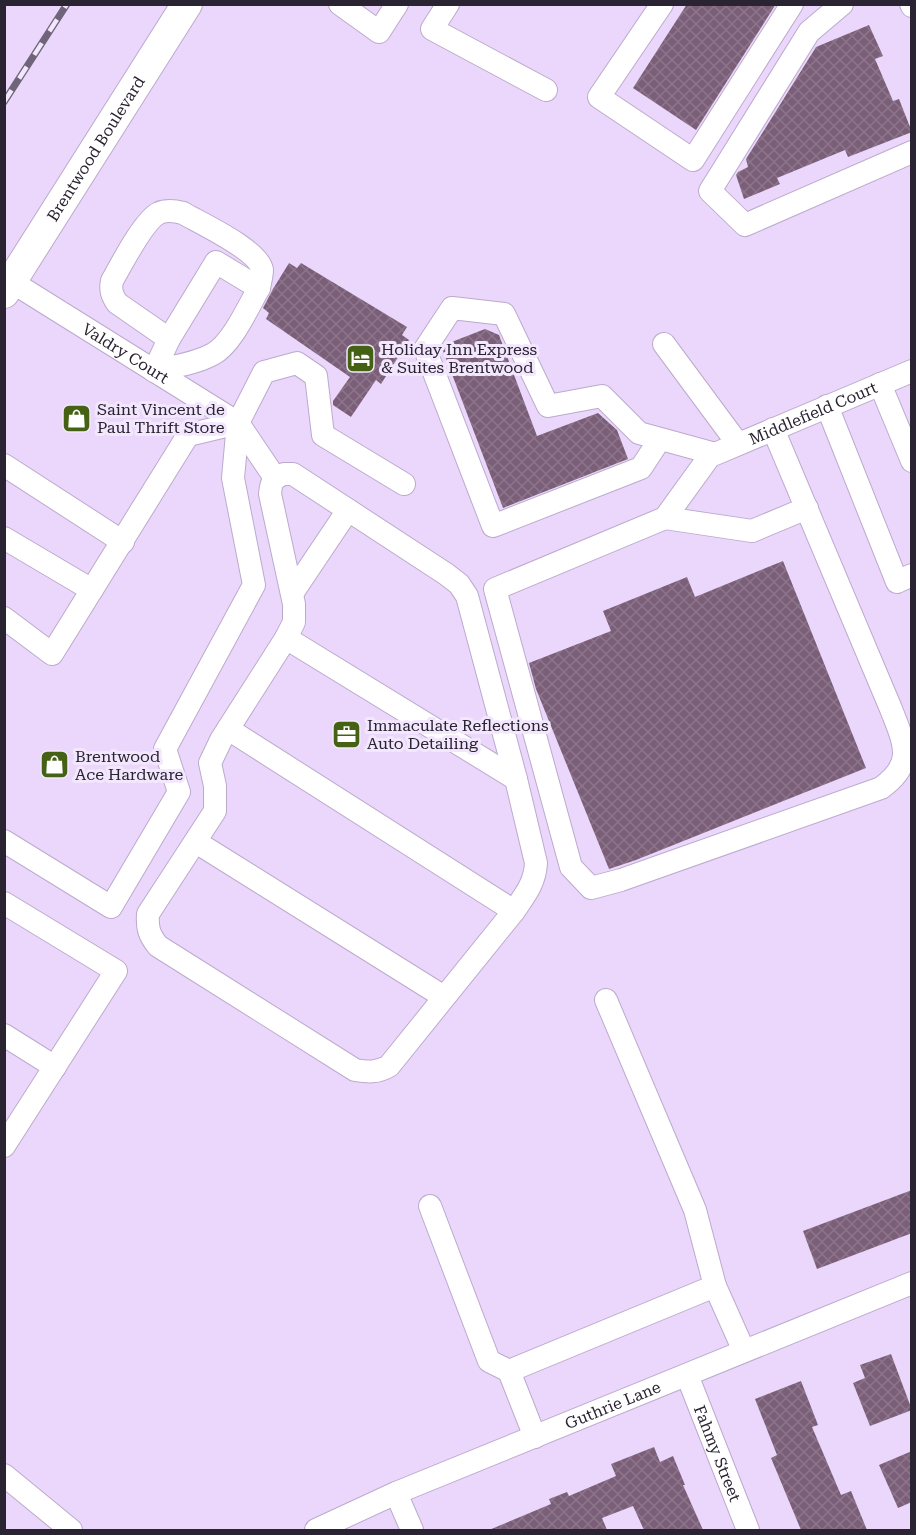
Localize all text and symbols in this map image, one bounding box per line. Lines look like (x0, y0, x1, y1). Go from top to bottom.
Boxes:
street label: Brentwood Boulevard (43, 73, 148, 225)
street label: Valdry Court (79, 319, 173, 387)
place label: Holiday Inn Express & Suites Brentwood (381, 340, 537, 377)
hotel icon: Holiday Inn Express & Suites Brentwood (344, 342, 376, 374)
street label: Middlefield Court (746, 377, 880, 448)
place label: Saint Vincent de Paul Thrift Store (97, 400, 225, 437)
shop icon: Saint Vincent de Paul Thrift Store (60, 402, 92, 434)
place label: Immaculate Reflections Auto Detailing (367, 716, 549, 753)
office icon: Immaculate Reflections Auto Detailing (330, 718, 362, 750)
place label: Brentwood Ace Hardware (75, 747, 184, 784)
shop icon: Brentwood Ace Hardware (38, 749, 70, 781)
street label: Guthrie Lane (562, 1377, 663, 1433)
street label: Fahmy Street (690, 1402, 745, 1504)

